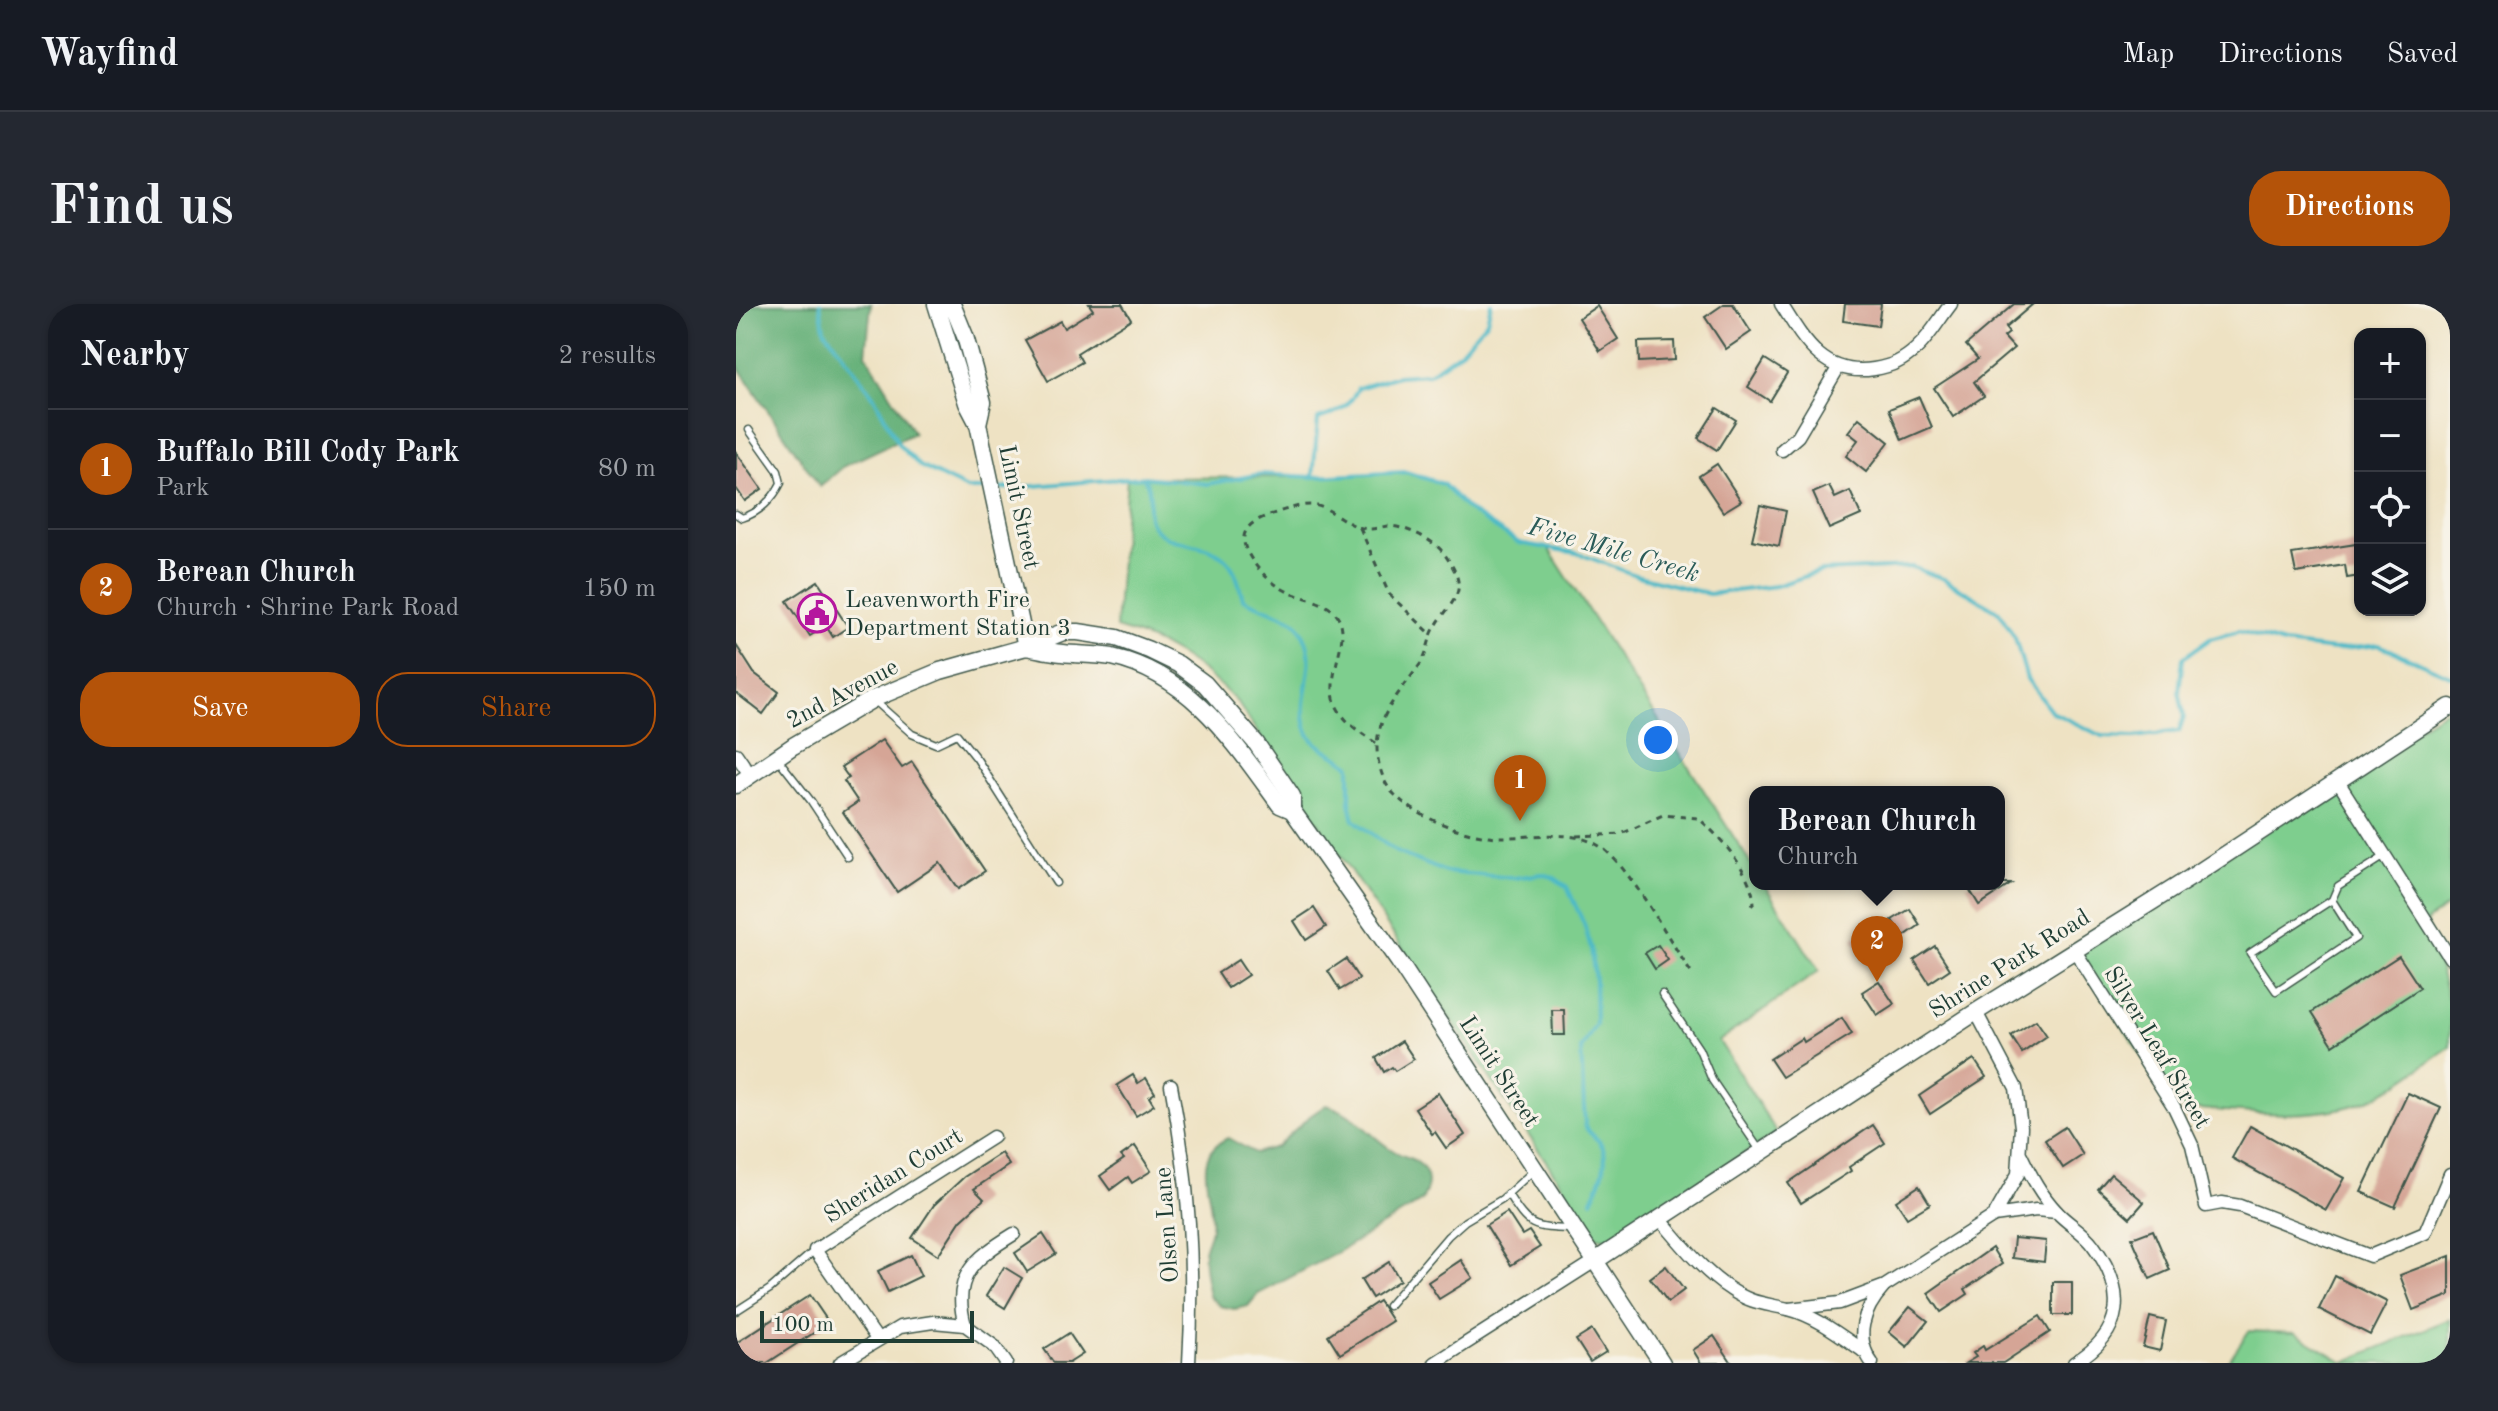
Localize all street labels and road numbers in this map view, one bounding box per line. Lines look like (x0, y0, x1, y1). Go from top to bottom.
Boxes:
street label: Limit Street (993, 443, 1043, 572)
street label: 2nd Avenue (783, 655, 903, 734)
street label: Shrine Park Road (1925, 906, 2095, 1024)
street label: Silver Leaf Street (2099, 963, 2214, 1133)
street label: Limit Street (1454, 1012, 1543, 1132)
street label: Sheridan Court (821, 1125, 968, 1229)
street label: Olsen Lane (1152, 1166, 1184, 1284)

